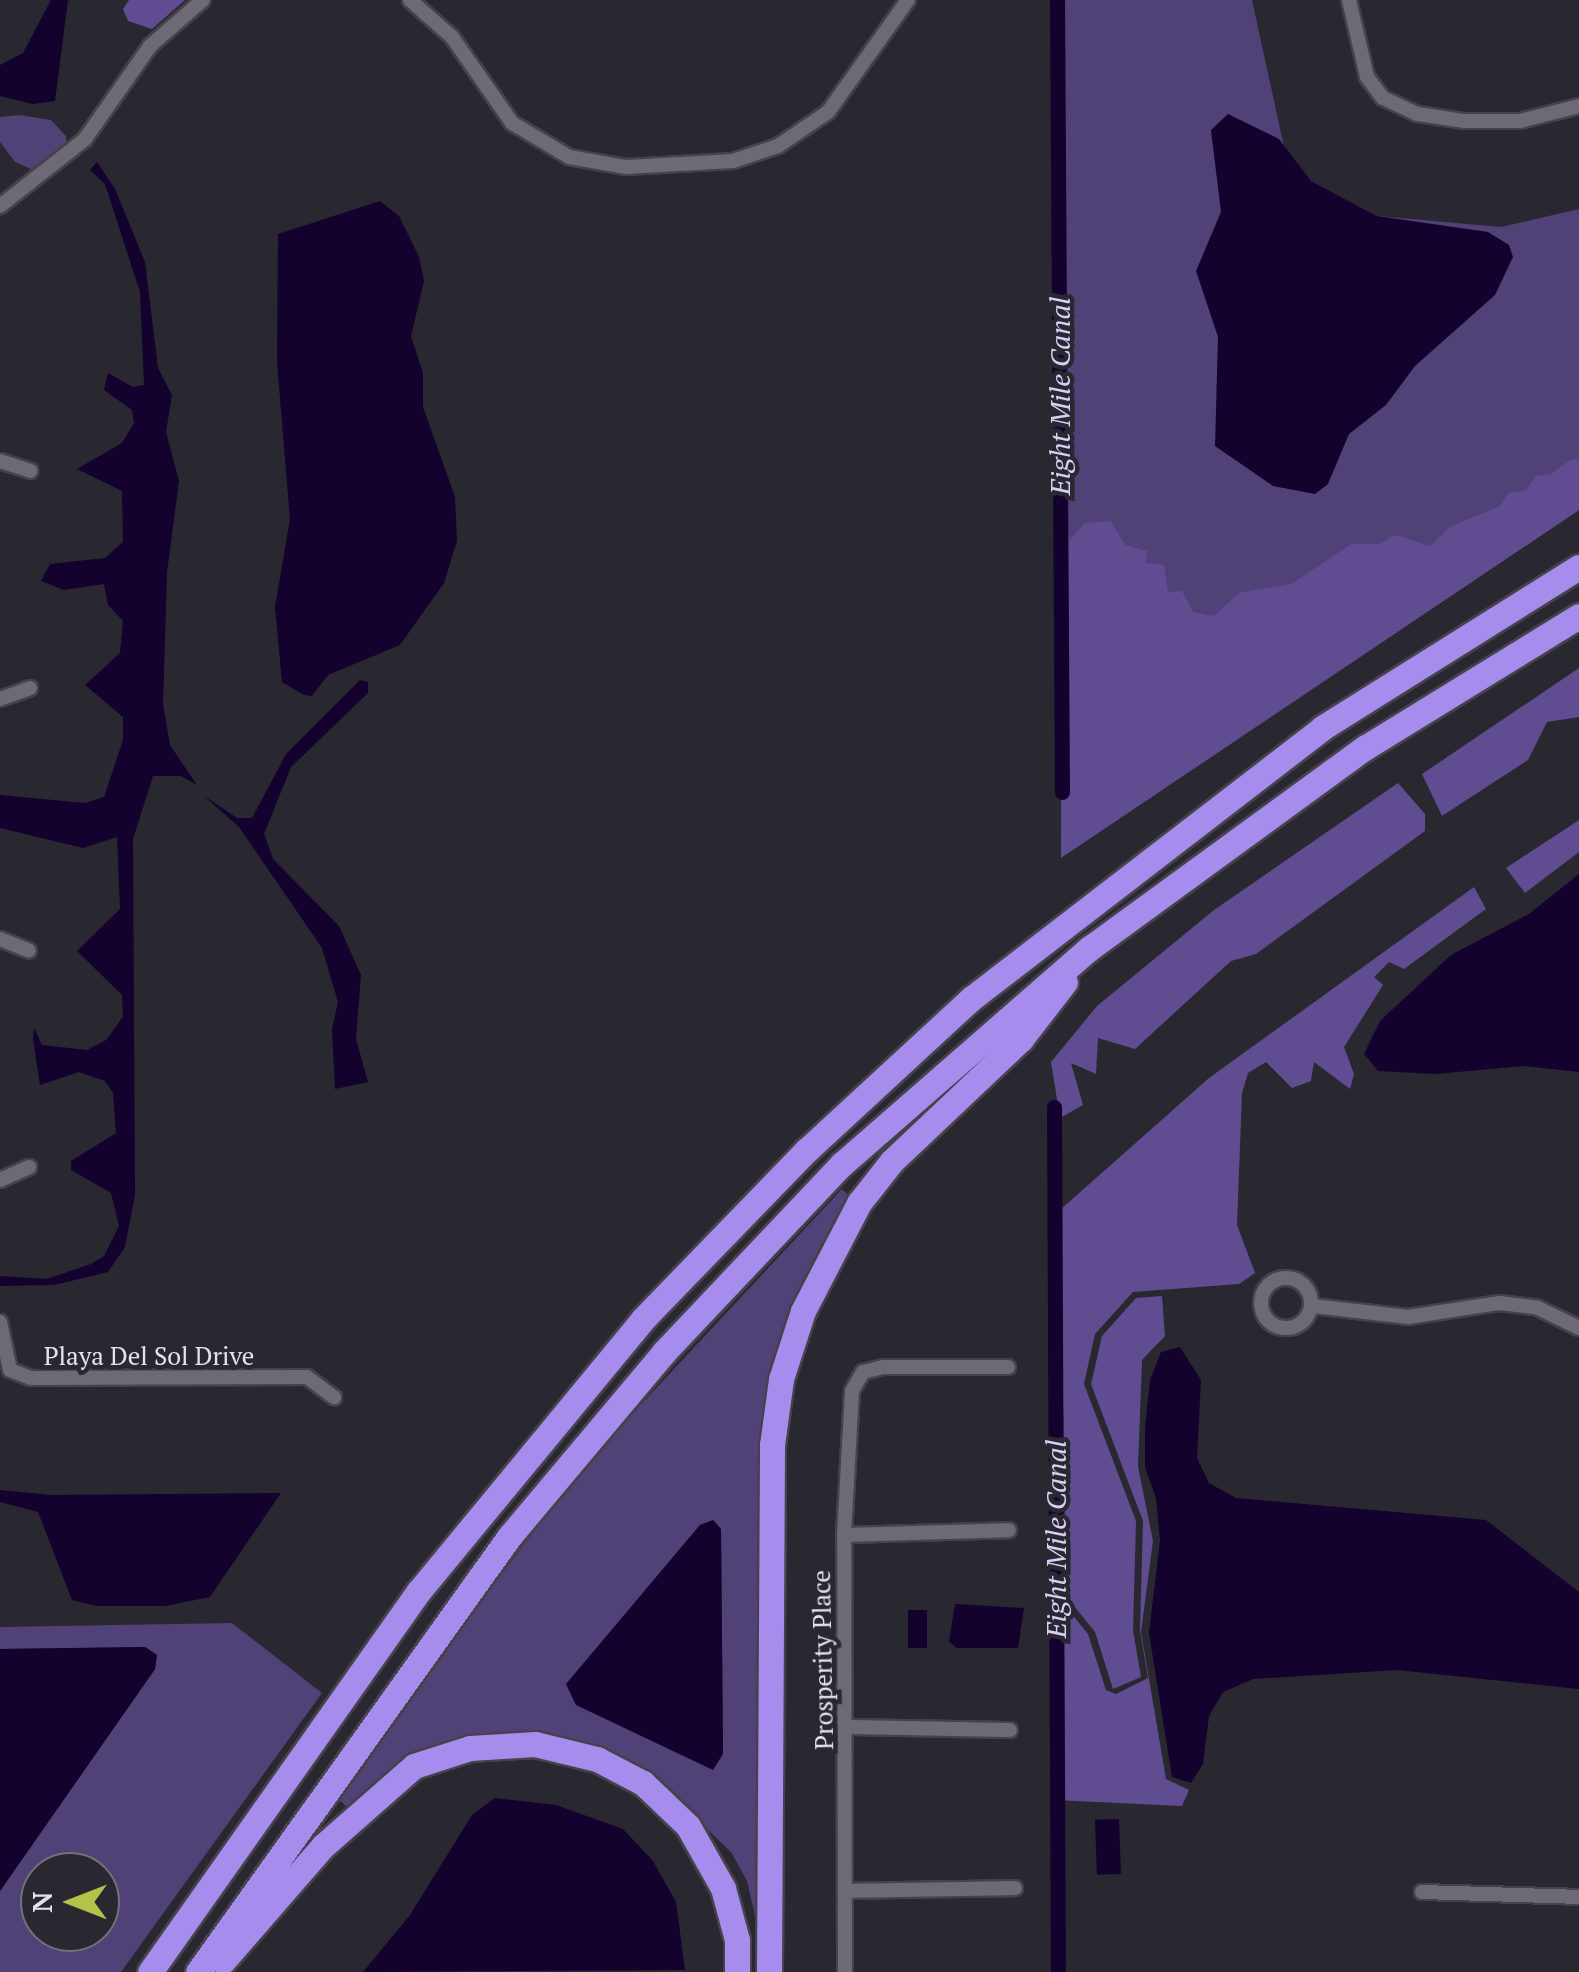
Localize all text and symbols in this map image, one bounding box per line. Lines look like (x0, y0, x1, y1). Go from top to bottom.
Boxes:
water label: Eight Mile Canal (1043, 297, 1077, 495)
street label: Playa Del Sol Drive (44, 1341, 254, 1371)
water label: Eight Mile Canal (1039, 1440, 1073, 1638)
street label: Prosperity Place (806, 1570, 840, 1750)
north arrow (20, 1852, 120, 1952)
text: N (23, 1891, 60, 1913)

